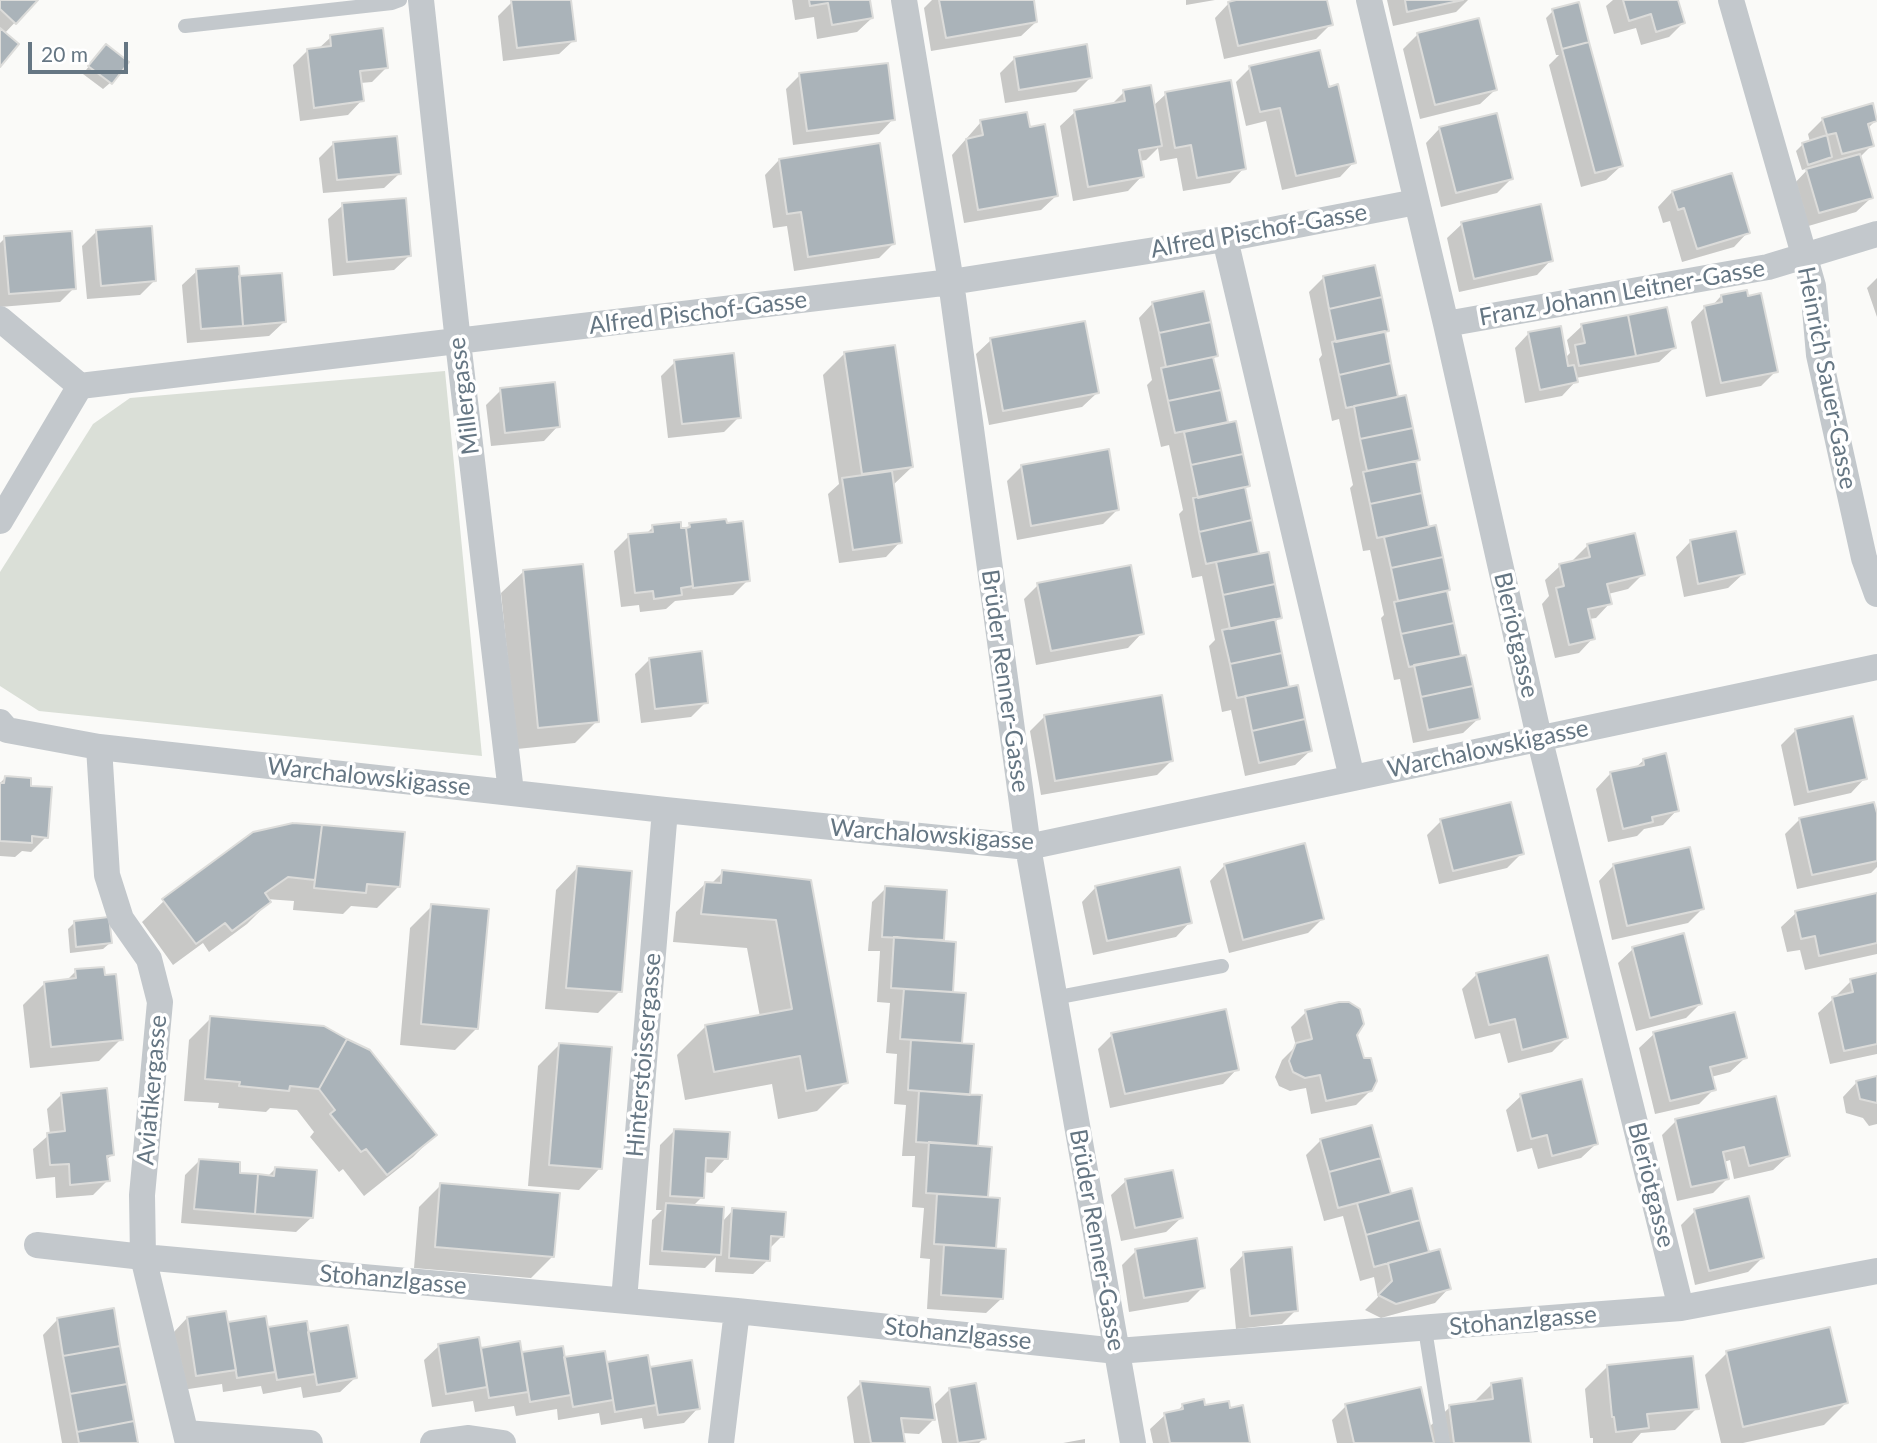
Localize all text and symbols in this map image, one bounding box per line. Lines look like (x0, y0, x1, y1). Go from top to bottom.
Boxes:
scale bar (32, 28, 131, 72)
text: 20 m (41, 41, 88, 66)
street label: Alfred Pischof-Gasse (1149, 198, 1369, 264)
street label: Franz Johann Leitner-Gasse (1477, 254, 1767, 332)
street label: Heinrich Sauer-Gasse (1791, 264, 1863, 492)
street label: Alfred Pischof-Gasse (587, 285, 809, 341)
street label: Millergasse (443, 336, 485, 456)
street label: Brüder Renner-Gasse (975, 568, 1035, 794)
street label: Bleriotgasse (1488, 569, 1544, 701)
street label: Warchalowskigasse (1385, 714, 1591, 784)
street label: Warchalowskigasse (266, 752, 472, 802)
street label: Warchalowskigasse (829, 814, 1035, 856)
street label: Hinterstoissergasse (621, 952, 667, 1158)
street label: Aviatikergasse (131, 1014, 173, 1166)
street label: Bleriotgasse (1622, 1119, 1680, 1251)
street label: Brüder Renner-Gasse (1063, 1127, 1131, 1353)
street label: Stohanzlgasse (318, 1259, 468, 1301)
street label: Stohanzlgasse (1448, 1300, 1598, 1342)
street label: Stohanzlgasse (883, 1312, 1033, 1356)

